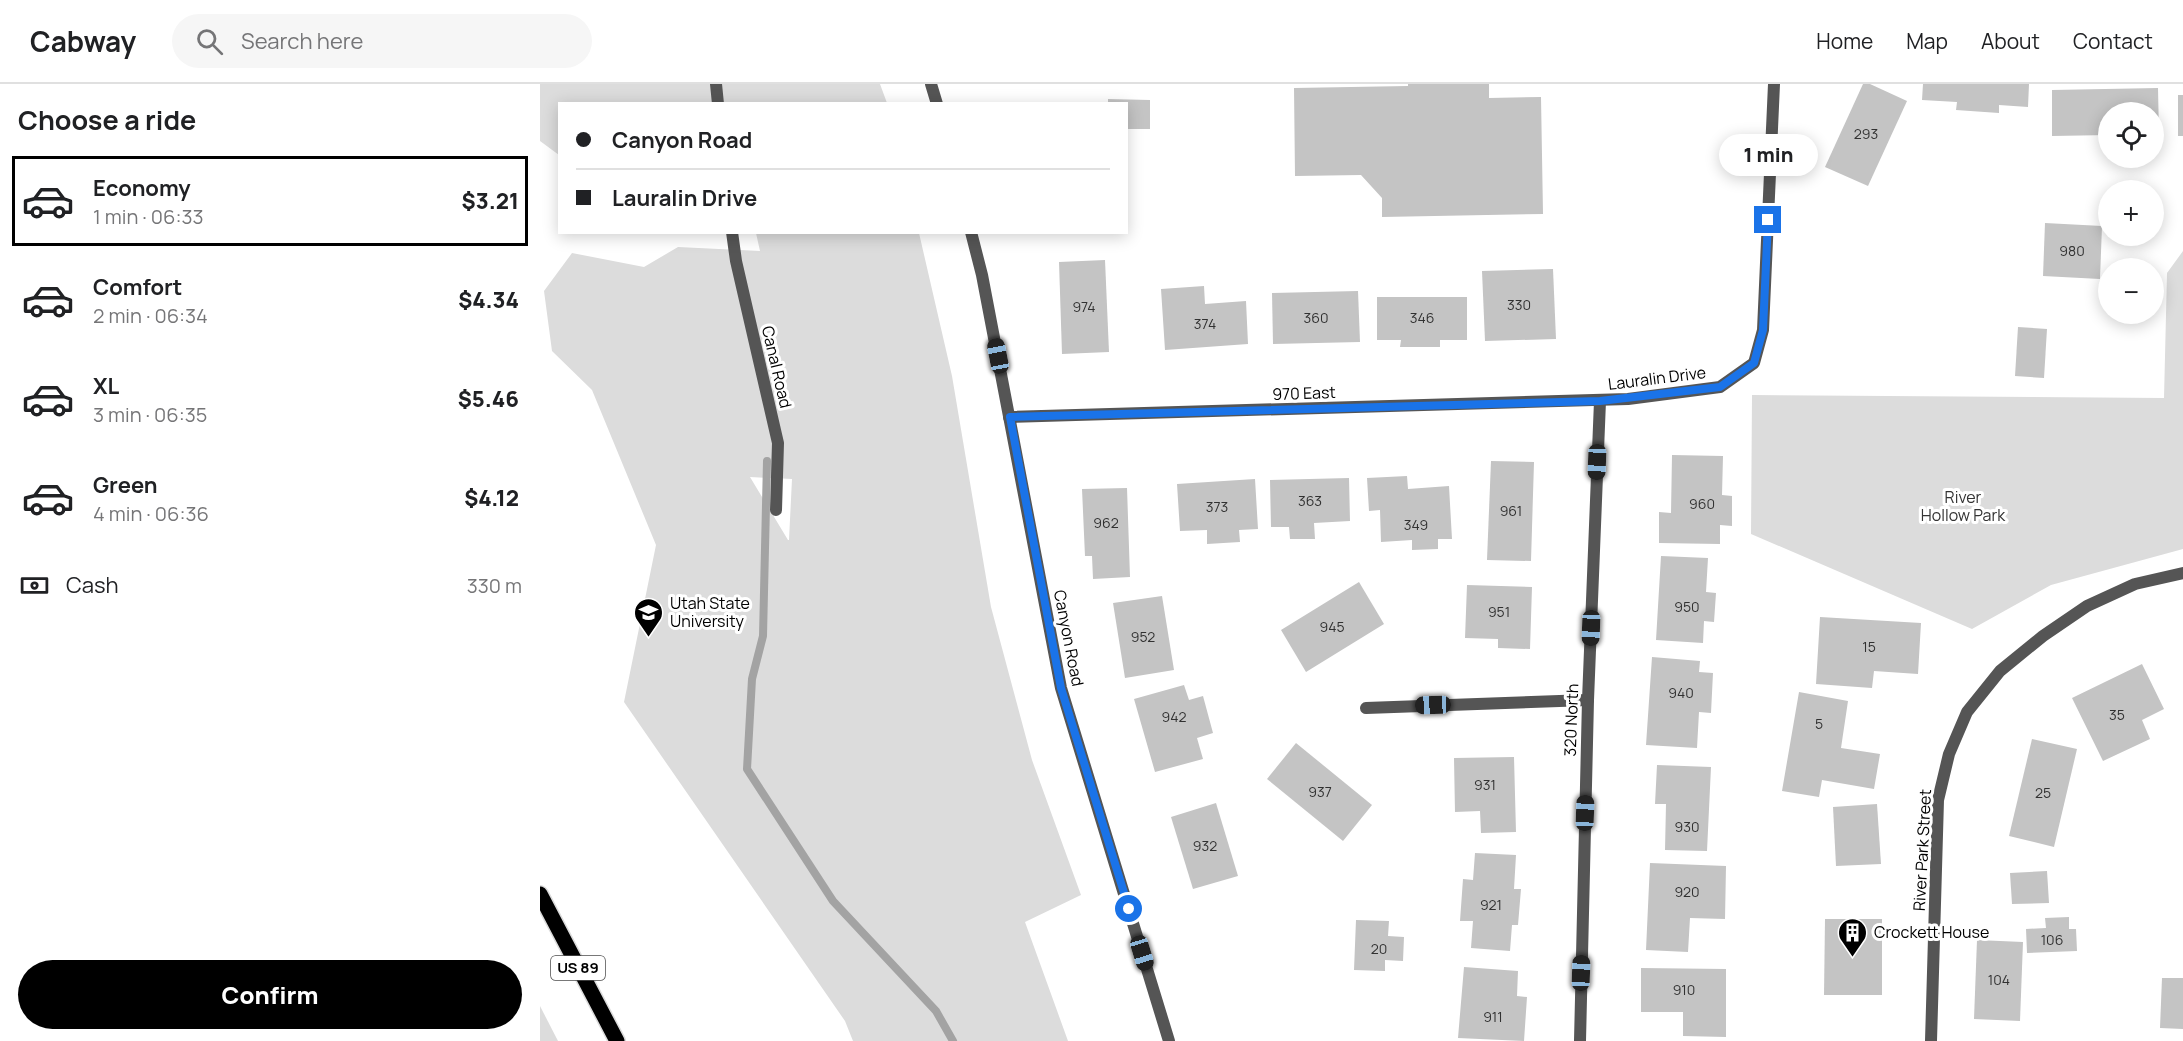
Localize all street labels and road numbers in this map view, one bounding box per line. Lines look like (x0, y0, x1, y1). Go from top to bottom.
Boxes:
street label: Canal Road (757, 324, 797, 410)
street label: Lauralin Drive (1607, 361, 1707, 395)
street label: 970 East (1272, 381, 1336, 405)
street label: Canyon Road (1049, 588, 1089, 688)
street label: 320 North (1559, 683, 1583, 757)
street label: River Park Street (1908, 788, 1936, 912)
road number: US 89 (551, 956, 605, 980)

